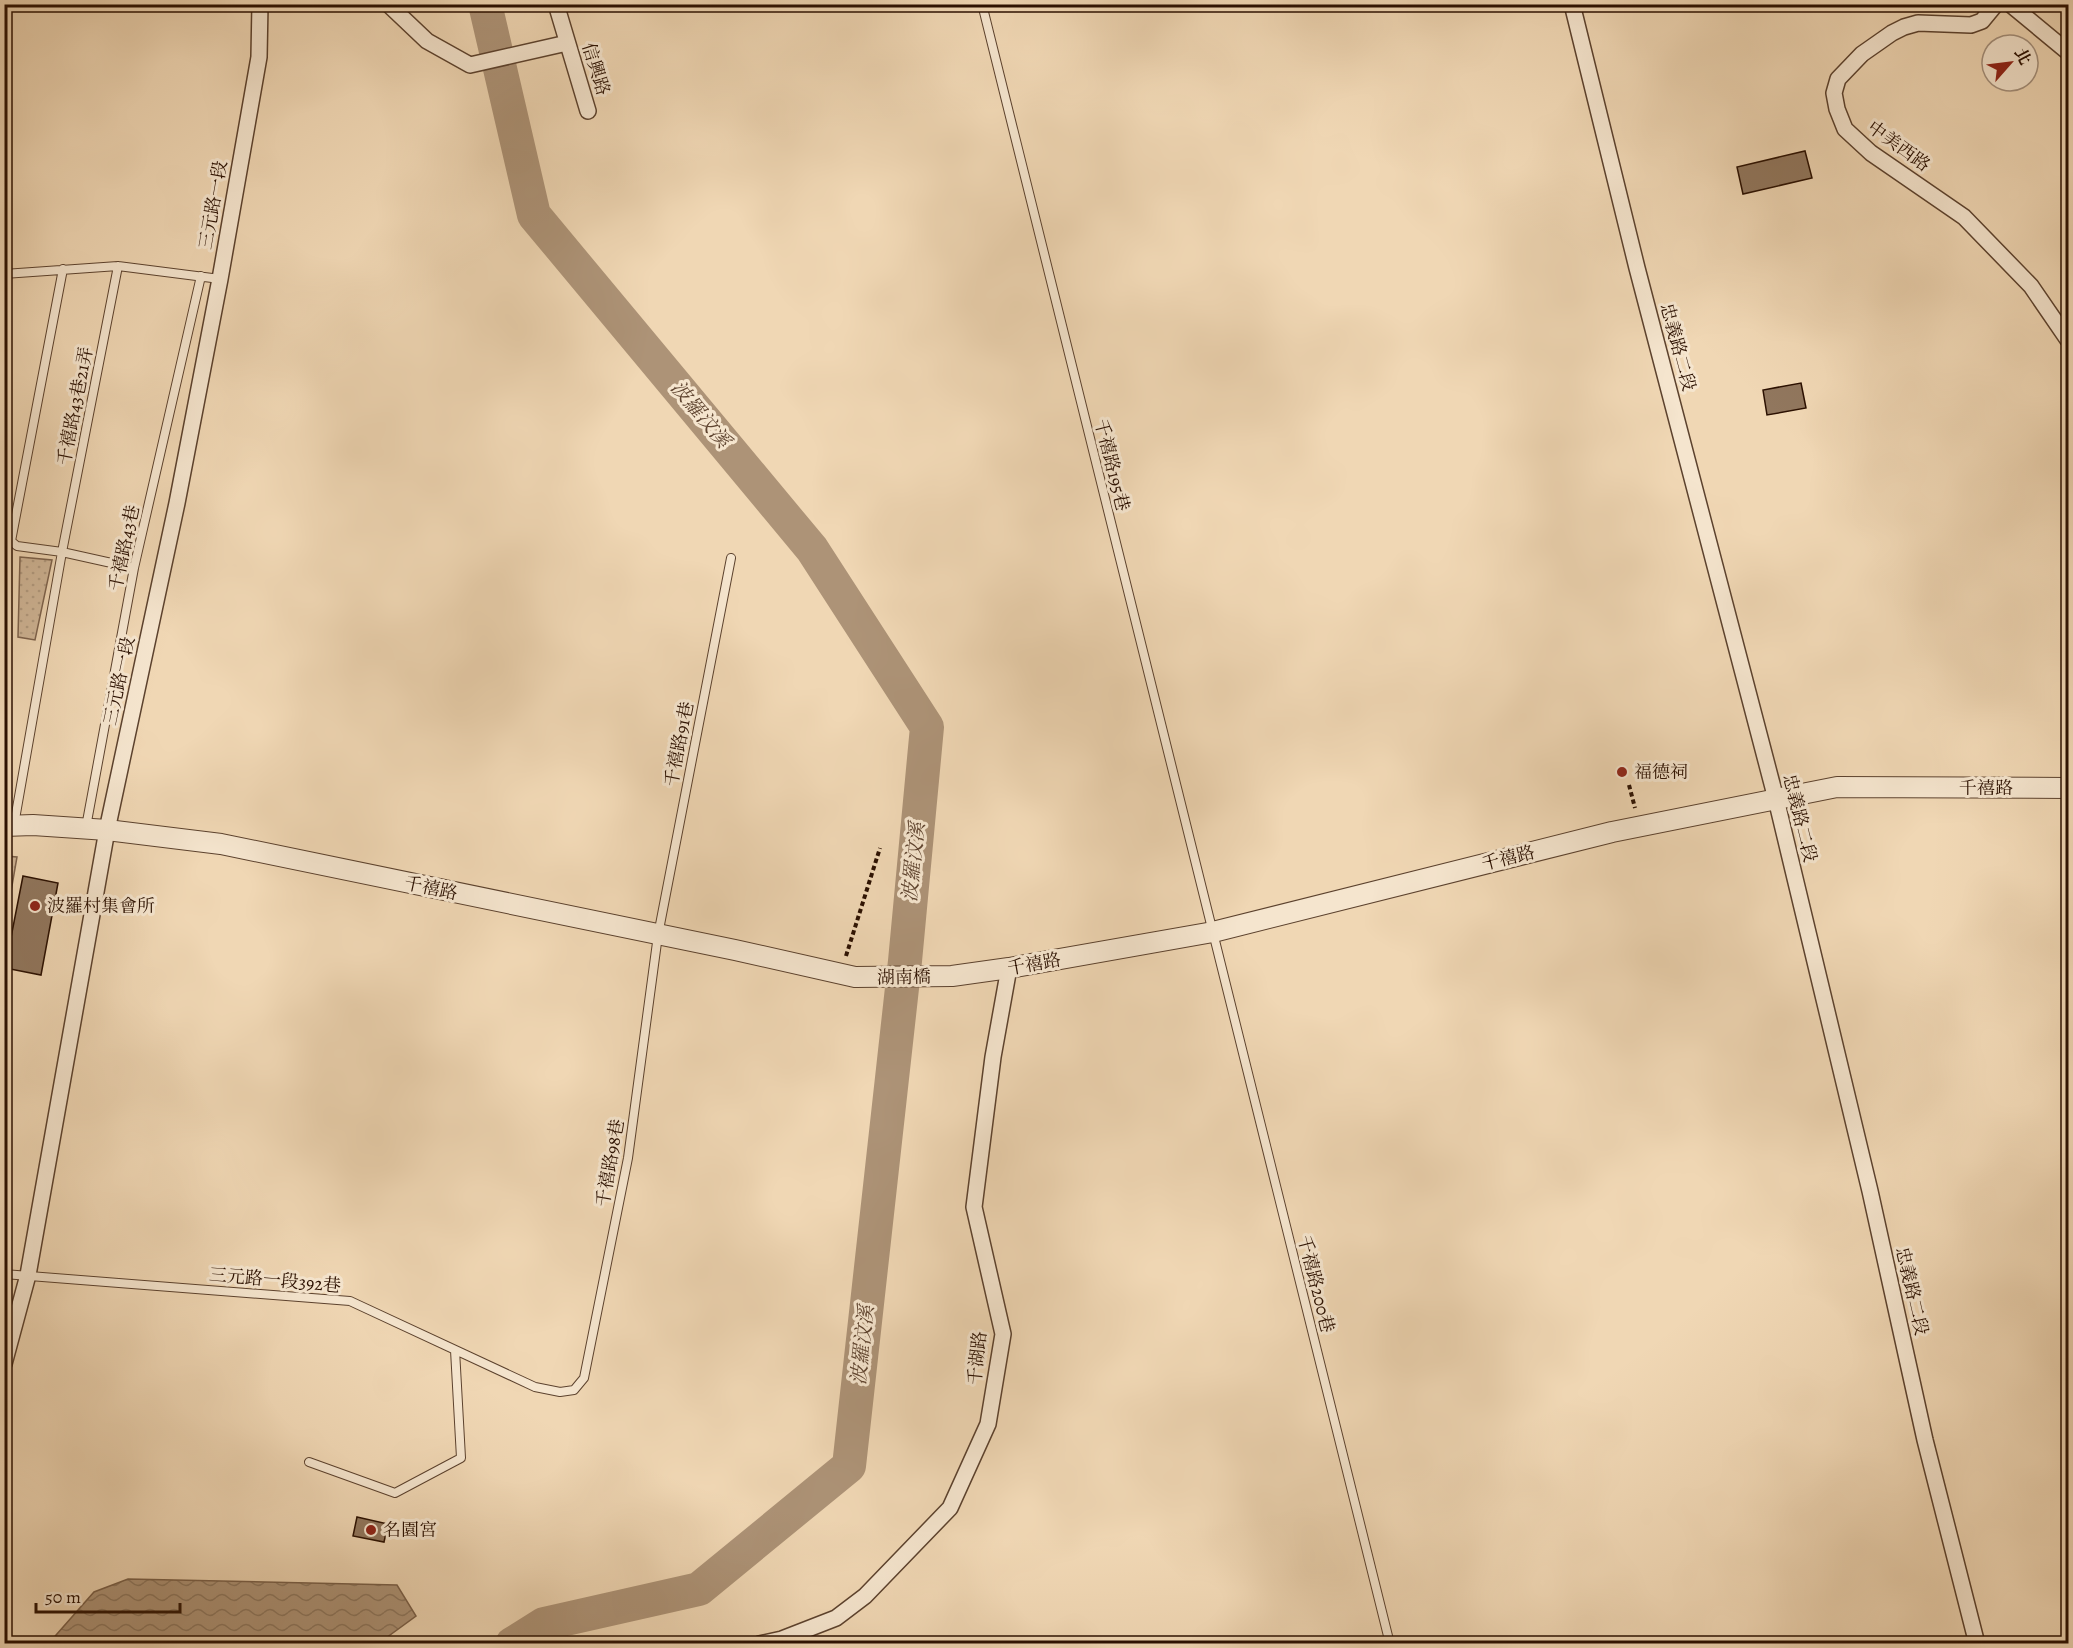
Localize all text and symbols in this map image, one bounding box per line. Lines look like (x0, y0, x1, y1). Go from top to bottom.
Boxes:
north arrow (1980, 33, 2040, 93)
street label: 信興路 (577, 40, 615, 98)
text: 北 (2009, 44, 2036, 69)
street label: 中美西路 (1863, 115, 1935, 177)
street label: 三元路一段 (193, 159, 233, 251)
street label: 忠義路二段 (1655, 300, 1701, 394)
street label: 千禧路43巷21弄 (52, 345, 98, 467)
water label: 波羅汶溪 (665, 375, 738, 455)
street label: 千禧路195巷 (1089, 416, 1135, 514)
street label: 千禧路43巷 (103, 503, 145, 593)
street label: 三元路一段 (98, 634, 140, 728)
street label: 千禧路91巷 (659, 699, 699, 789)
place label: 福德祠 (1634, 760, 1688, 784)
marker: 福德祠 (1615, 765, 1629, 779)
street label: 忠義路二段 (1777, 771, 1823, 865)
street label: 千禧路 (1959, 776, 2013, 800)
water label: 波羅汶溪 (896, 819, 931, 903)
street label: 千禧路 (1479, 840, 1537, 876)
street label: 千禧路 (402, 871, 460, 905)
place label: 波羅村集會所 (47, 894, 155, 918)
marker: 波羅村集會所 (28, 899, 42, 913)
street label: 千禧路 (1005, 947, 1063, 981)
street label: 湖南橋 (877, 965, 931, 989)
street label: 千禧路98巷 (590, 1117, 630, 1209)
street label: 千禧路200巷 (1292, 1233, 1340, 1335)
street label: 忠義路二段 (1890, 1244, 1934, 1338)
street label: 三元路一段392巷 (208, 1262, 342, 1298)
water label: 波羅汶溪 (845, 1302, 880, 1386)
street label: 千湖路 (962, 1330, 992, 1386)
place label: 名園宮 (383, 1518, 437, 1542)
marker: 名園宮 (364, 1523, 378, 1537)
scale bar (36, 1576, 180, 1614)
text: 50 m (45, 1585, 81, 1609)

